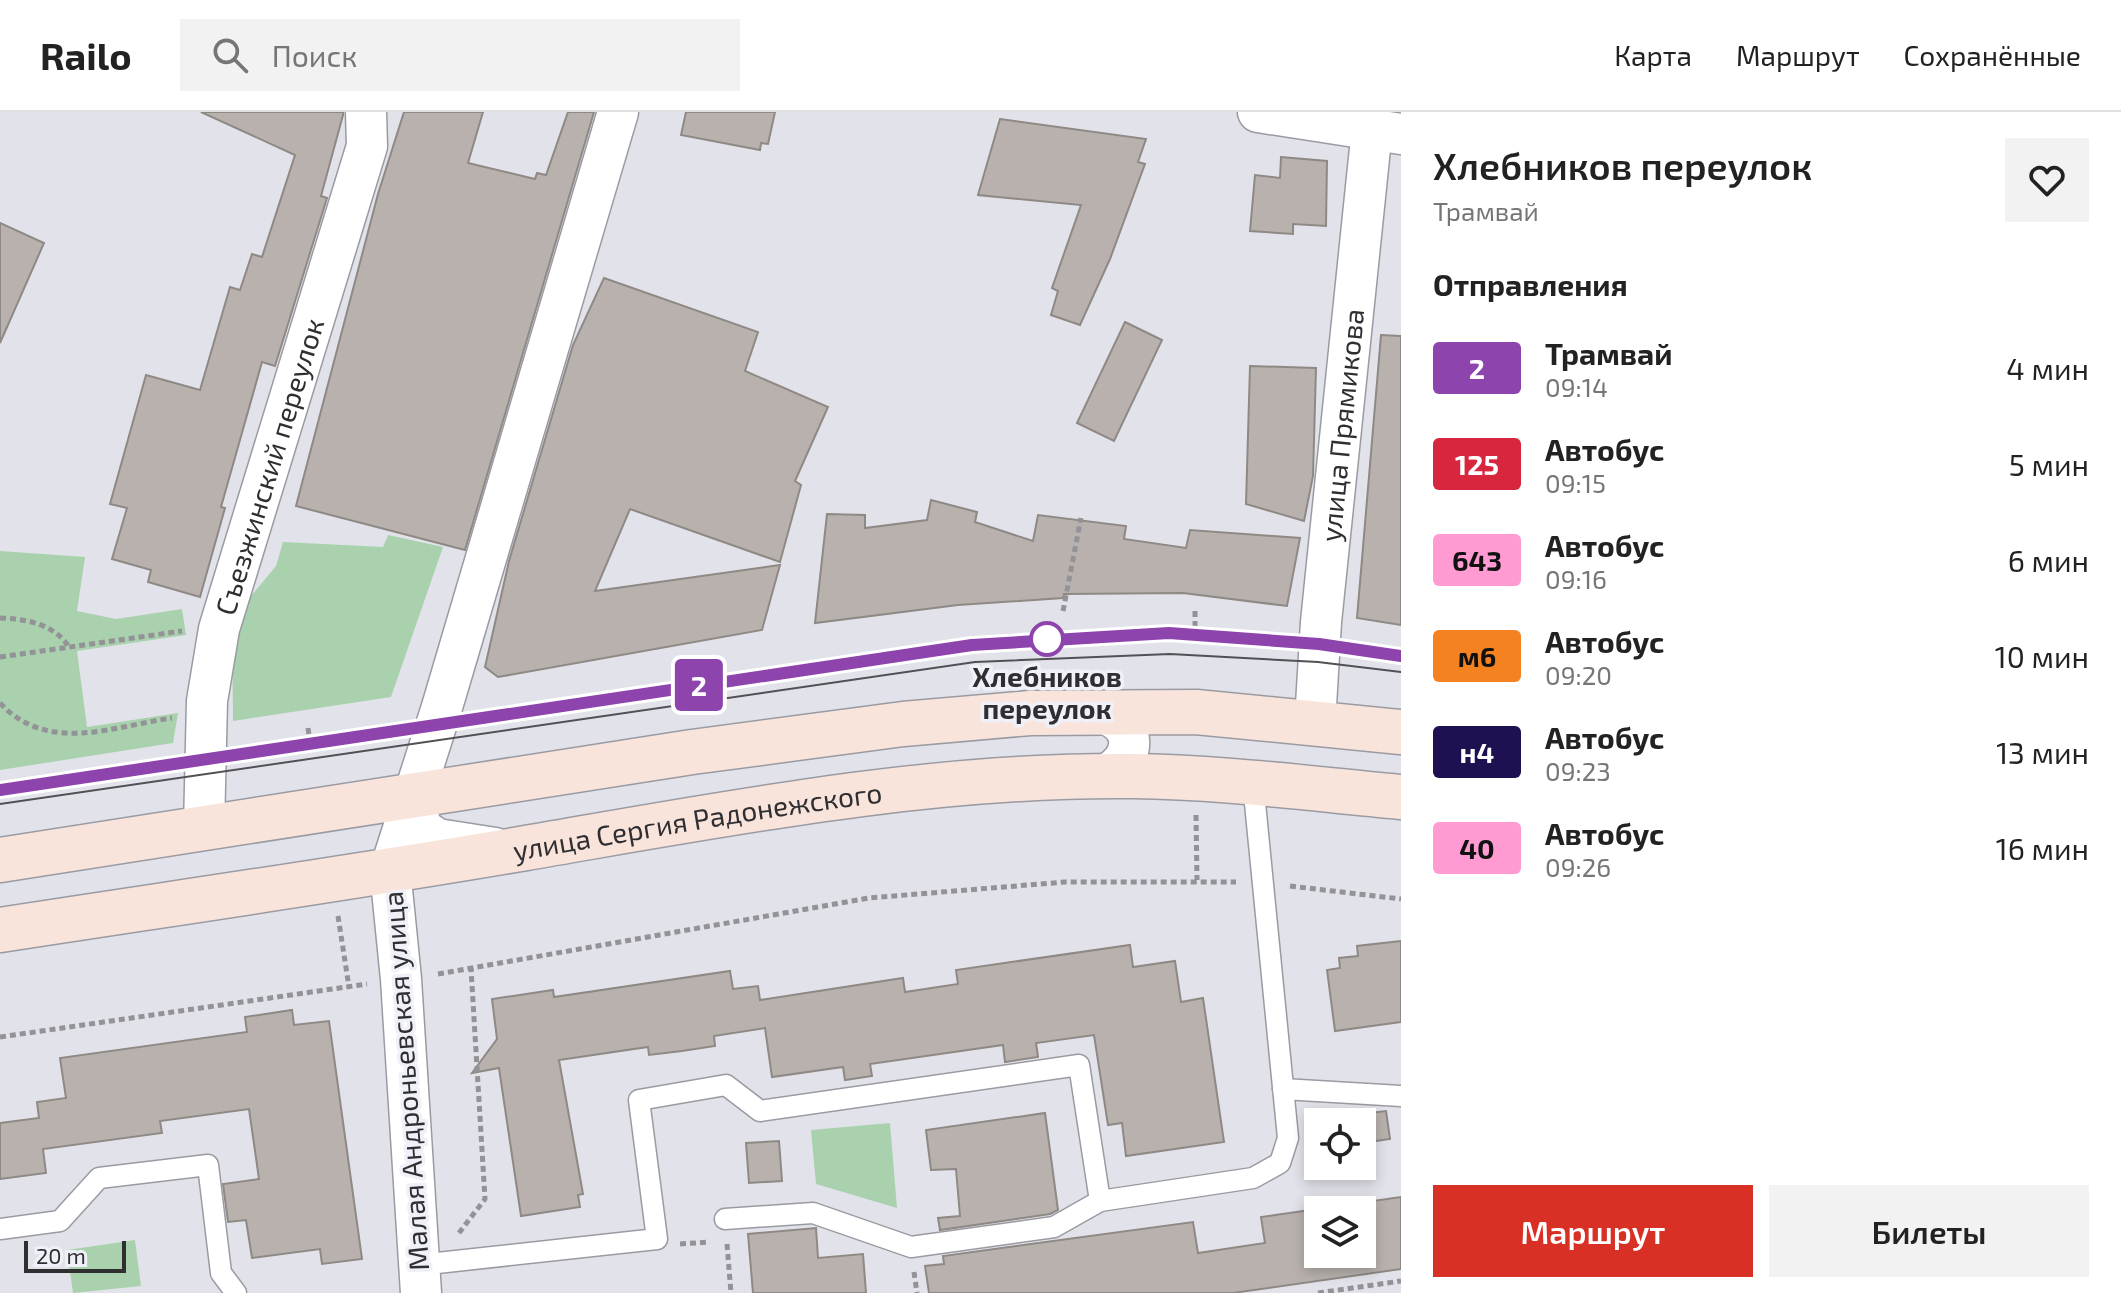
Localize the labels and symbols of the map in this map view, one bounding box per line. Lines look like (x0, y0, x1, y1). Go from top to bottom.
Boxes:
street label: улица Прямикова (1312, 307, 1370, 543)
street label: Съезжинский переулок (207, 314, 330, 619)
marker: Хлебников переулок (1030, 622, 1064, 656)
line badge: 2 (673, 659, 725, 711)
place label: Хлебников переулок (972, 659, 1122, 725)
street label: улица Сергия Радонежского (510, 775, 884, 867)
street label: Малая Андроньевская улица (375, 890, 435, 1272)
scale bar (24, 1237, 126, 1273)

